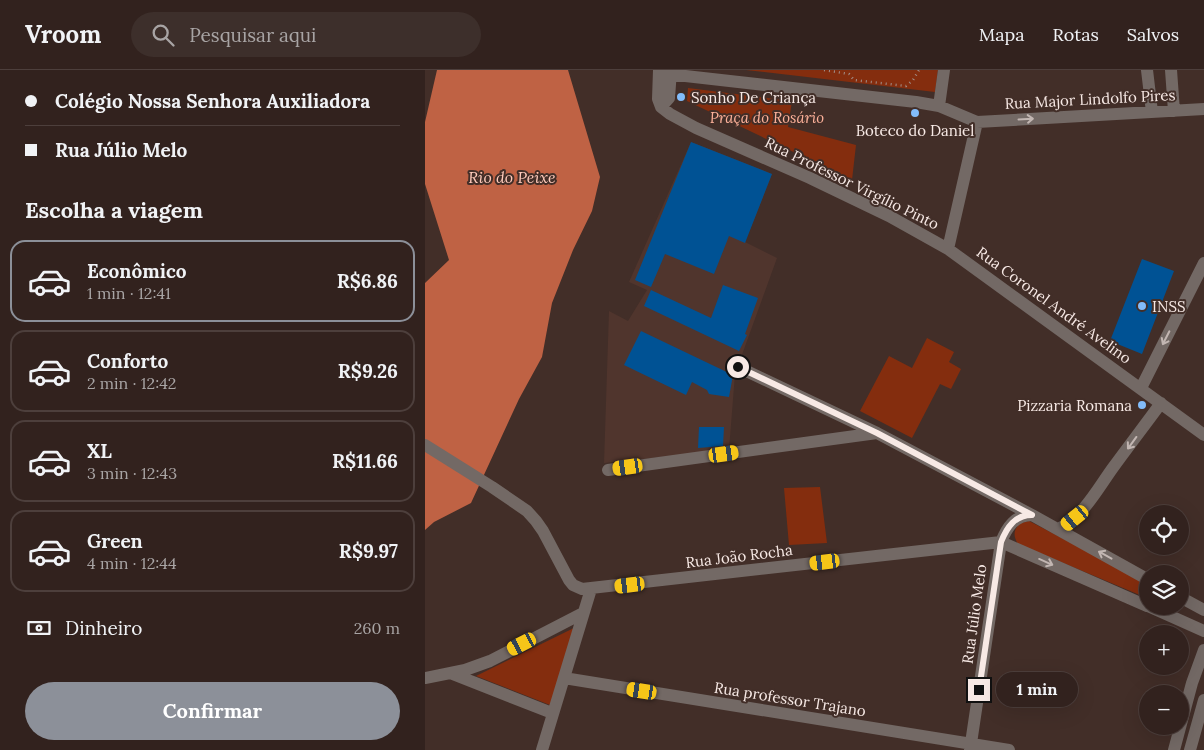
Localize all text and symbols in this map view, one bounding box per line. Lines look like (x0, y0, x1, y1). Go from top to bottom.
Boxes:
search box (131, 12, 481, 57)
text: Vroom (25, 19, 101, 50)
icon: search (149, 21, 177, 49)
text: Pesquisar aqui (189, 23, 316, 47)
text: Mapa (979, 23, 1025, 46)
text: Rotas (1053, 23, 1099, 46)
text: Salvos (1127, 23, 1179, 46)
street label: Rua Major Lindolfo Pires (1004, 85, 1176, 113)
place label: Sonho De Criança (691, 88, 816, 107)
text: Colégio Nossa Senhora Auxiliadora (55, 89, 370, 113)
marker: Sonho De Criança (675, 91, 687, 103)
marker: Boteco do Daniel (909, 107, 921, 119)
park label: Praça do Rosário (710, 108, 824, 127)
one-way arrow (1018, 115, 1034, 124)
place label: Boteco do Daniel (856, 121, 974, 140)
street label: Rua Professor Virgílio Pinto (762, 133, 942, 234)
text: Rua Júlio Melo (55, 138, 187, 162)
water label: Rio do Peixe (468, 167, 556, 187)
text: Escolha a viagem (25, 196, 203, 224)
street label: Rua Coronel André Avelino (973, 242, 1135, 368)
icon: car (27, 259, 72, 304)
text: Econômico (87, 259, 187, 283)
text: R$6.86 (337, 269, 398, 293)
text: 1 min · 12:41 (87, 283, 171, 303)
place label: INSS (1152, 297, 1185, 316)
marker: INSS (1136, 300, 1148, 312)
one-way arrow (1161, 330, 1170, 345)
icon: car (27, 349, 72, 394)
text: Conforto (87, 349, 168, 373)
route start (727, 356, 749, 378)
text: R$9.26 (338, 359, 398, 383)
text: 2 min · 12:42 (87, 373, 176, 393)
place label: Pizzaria Romana (1017, 396, 1132, 415)
marker: Pizzaria Romana (1136, 399, 1148, 411)
one-way arrow (1127, 436, 1137, 450)
icon: car (27, 439, 72, 484)
text: XL (87, 439, 112, 463)
car (708, 444, 739, 464)
text: R$11.66 (332, 449, 398, 473)
car (612, 457, 643, 477)
text: 3 min · 12:43 (87, 463, 177, 483)
car (1058, 503, 1091, 533)
map controls (1139, 505, 1189, 735)
button: locate (1139, 505, 1189, 555)
icon: car (27, 529, 72, 574)
text: Green (87, 529, 143, 553)
text: R$9.97 (339, 539, 398, 563)
street label: Rua João Rocha (684, 540, 794, 572)
one-way arrow (1098, 550, 1113, 559)
text: 4 min · 12:44 (87, 553, 177, 573)
car (809, 553, 840, 571)
one-way arrow (1038, 557, 1053, 567)
street label: Rua Júlio Melo (958, 563, 990, 665)
button: layers (1139, 565, 1189, 615)
car (614, 576, 645, 594)
icon: cash (25, 614, 53, 642)
text: Dinheiro (65, 616, 142, 640)
text: 260 m (354, 618, 400, 638)
button: + (1139, 625, 1189, 675)
car (505, 631, 538, 657)
callout: 1 min (997, 672, 1079, 708)
street label: Rua professor Trajano (713, 678, 867, 720)
route end (968, 679, 990, 701)
text: 1 min (1017, 679, 1057, 699)
car (626, 681, 657, 701)
button: Confirmar (25, 682, 400, 740)
button: − (1139, 685, 1189, 735)

